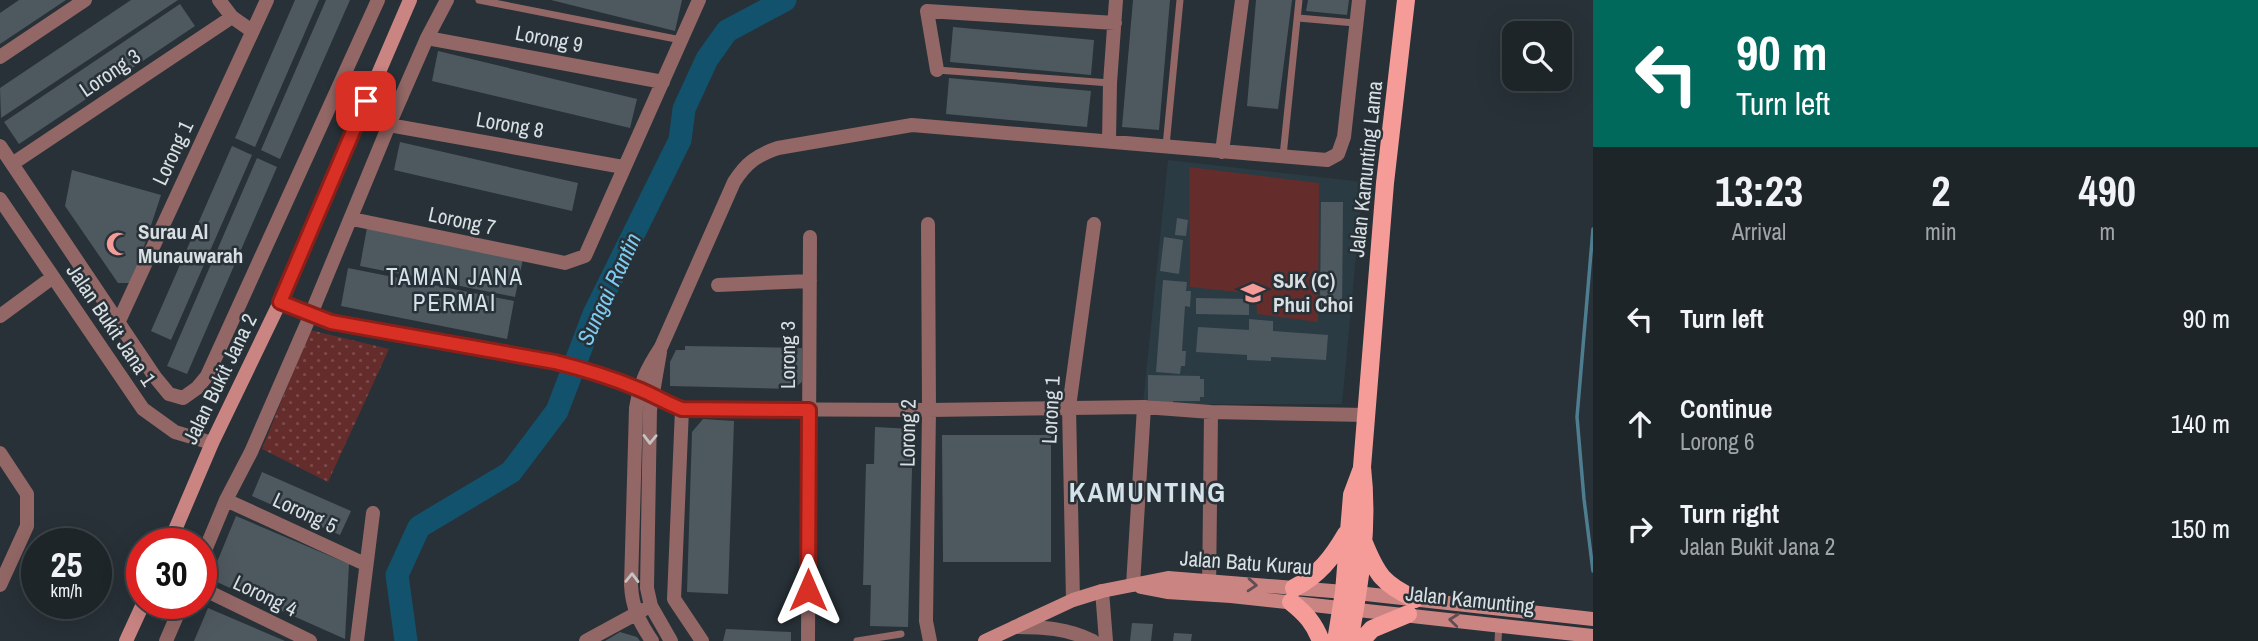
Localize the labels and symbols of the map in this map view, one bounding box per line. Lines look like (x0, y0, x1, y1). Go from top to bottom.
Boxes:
street label: Lorong 9 (513, 18, 585, 59)
street label: Lorong 3 (73, 42, 146, 104)
pin (336, 71, 396, 131)
street label: Jalan Kamunting Lama (1342, 79, 1389, 259)
street label: Lorong 8 (474, 104, 546, 145)
street label: Lorong 1 (145, 115, 200, 190)
street label: Lorong 7 (426, 199, 498, 242)
place label: Surau Al Munauwarah (138, 217, 243, 270)
water label: Sungai Rantin (569, 228, 648, 350)
mosque icon: Surau Al Munauwarah (104, 230, 132, 258)
street label: Jalan Bukit Jana 1 (60, 258, 163, 392)
district label: TAMAN JANA PERMAI (386, 261, 524, 318)
place label: SJK (C) Phui Choi (1273, 266, 1353, 319)
school or university icon: SJK (C) Phui Choi (1239, 279, 1267, 307)
street label: Jalan Bukit Jana 2 (175, 309, 264, 449)
street label: Lorong 3 (773, 321, 802, 389)
street label: Lorong 1 (1034, 375, 1067, 445)
street label: Lorong 2 (892, 399, 923, 467)
one-way arrow (642, 434, 658, 445)
district label: KAMUNTING (1069, 473, 1227, 511)
street label: Lorong 5 (268, 485, 342, 540)
speed limit sign: 30 (126, 528, 217, 619)
street label: Jalan Batu Kurau (1179, 543, 1313, 582)
position arrow (771, 553, 845, 627)
street label: Lorong 4 (228, 568, 303, 624)
one-way arrow (624, 572, 640, 583)
one-way arrow (1247, 577, 1258, 592)
street label: Jalan Kamunting (1404, 578, 1536, 621)
one-way arrow (1448, 612, 1459, 627)

